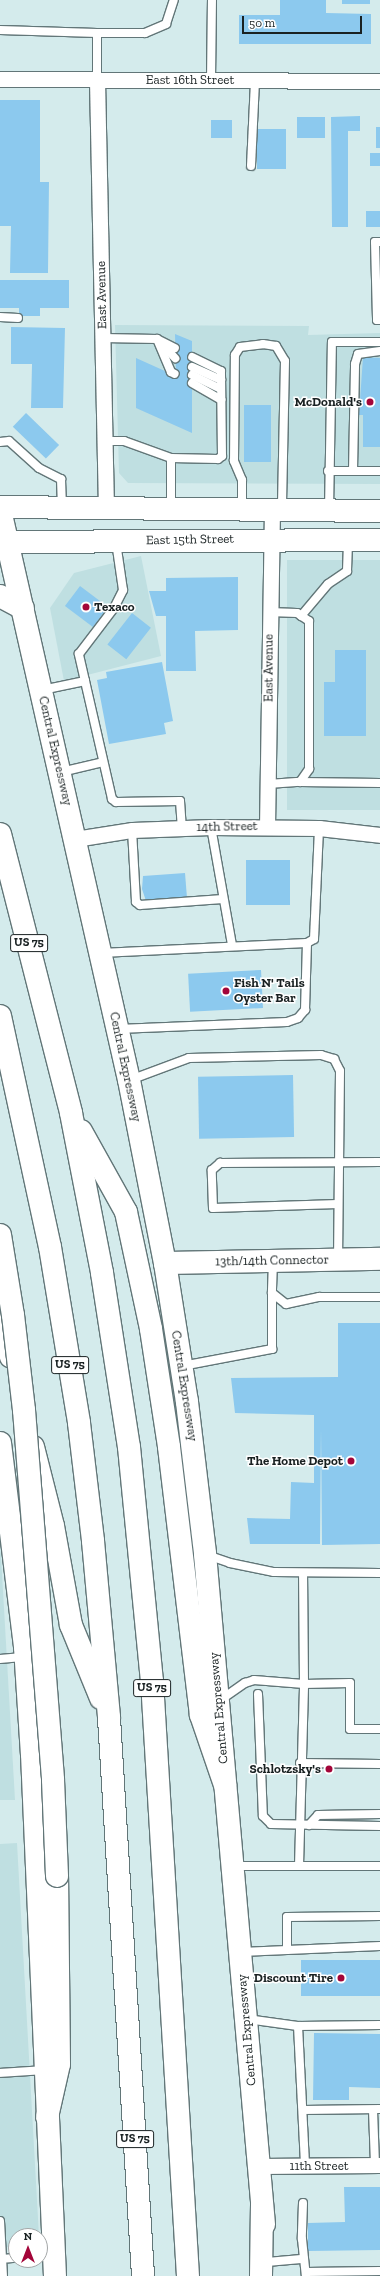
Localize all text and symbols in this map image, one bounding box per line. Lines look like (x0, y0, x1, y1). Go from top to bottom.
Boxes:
scale bar (244, 8, 364, 34)
text: 50 m (249, 16, 275, 30)
street label: East 16th Street (146, 72, 234, 88)
street label: East Avenue (94, 261, 110, 329)
place label: McDonald's (295, 394, 362, 410)
marker: McDonald's (365, 397, 375, 407)
street label: East 15th Street (146, 531, 234, 549)
place label: Texaco (94, 599, 135, 615)
marker: Texaco (81, 602, 91, 612)
street label: East Avenue (261, 634, 277, 702)
street label: Central Expressway (35, 695, 75, 807)
street label: 14th Street (196, 819, 258, 835)
road number: US 75 (10, 933, 48, 953)
place label: Fish N' Tails Oyster Bar (234, 976, 305, 1007)
marker: Fish N' Tails Oyster Bar (221, 986, 231, 996)
street label: Central Expressway (106, 1011, 144, 1123)
street label: 13th/14th Connector (215, 1252, 329, 1270)
street label: Central Expressway (168, 1329, 200, 1443)
road number: US 75 (51, 1355, 89, 1375)
place label: The Home Depot (247, 1453, 343, 1469)
marker: The Home Depot (346, 1456, 356, 1466)
street label: Central Expressway (206, 1652, 232, 1764)
road number: US 75 (133, 1678, 171, 1698)
place label: Schlotzsky's (249, 1761, 321, 1777)
marker: Schlotzsky's (324, 1764, 334, 1774)
place label: Discount Tire (254, 1970, 333, 1986)
marker: Discount Tire (336, 1973, 346, 1983)
street label: Central Expressway (234, 1974, 260, 2086)
road number: US 75 (116, 2129, 154, 2149)
street label: 11th Street (289, 2158, 349, 2174)
north arrow (8, 2228, 48, 2268)
text: N (24, 2230, 32, 2243)

